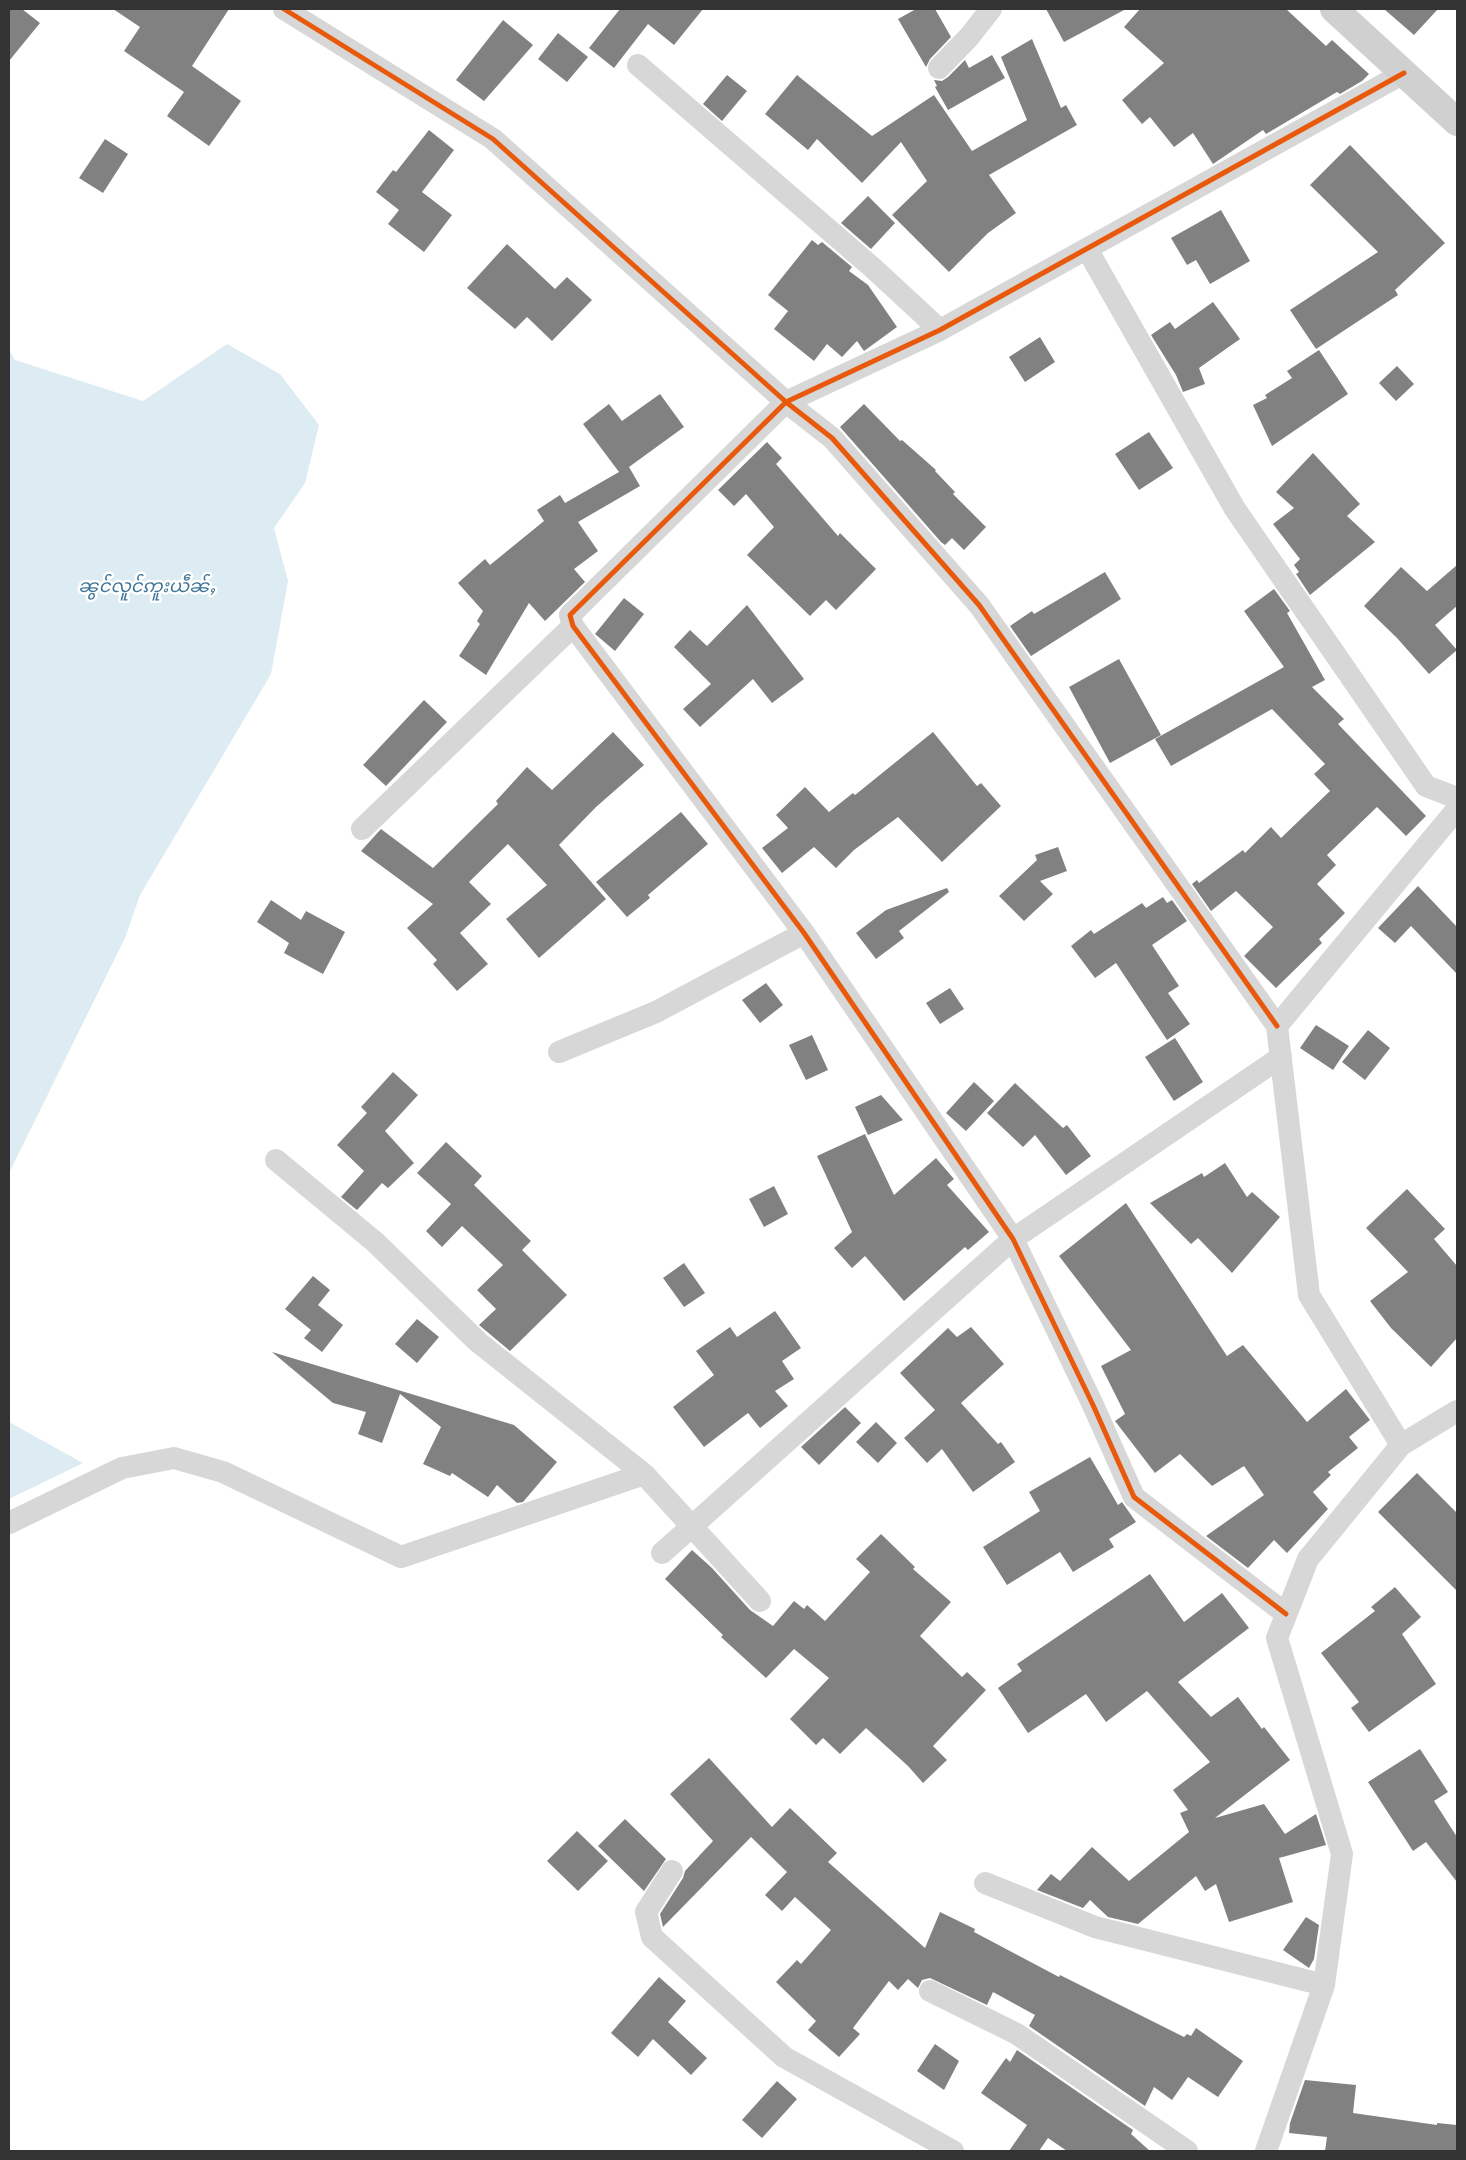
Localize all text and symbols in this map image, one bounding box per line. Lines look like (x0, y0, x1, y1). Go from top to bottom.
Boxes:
water label: ၼွင်လူင်ဢူးယဵၼ်ႇ (78, 575, 216, 597)

